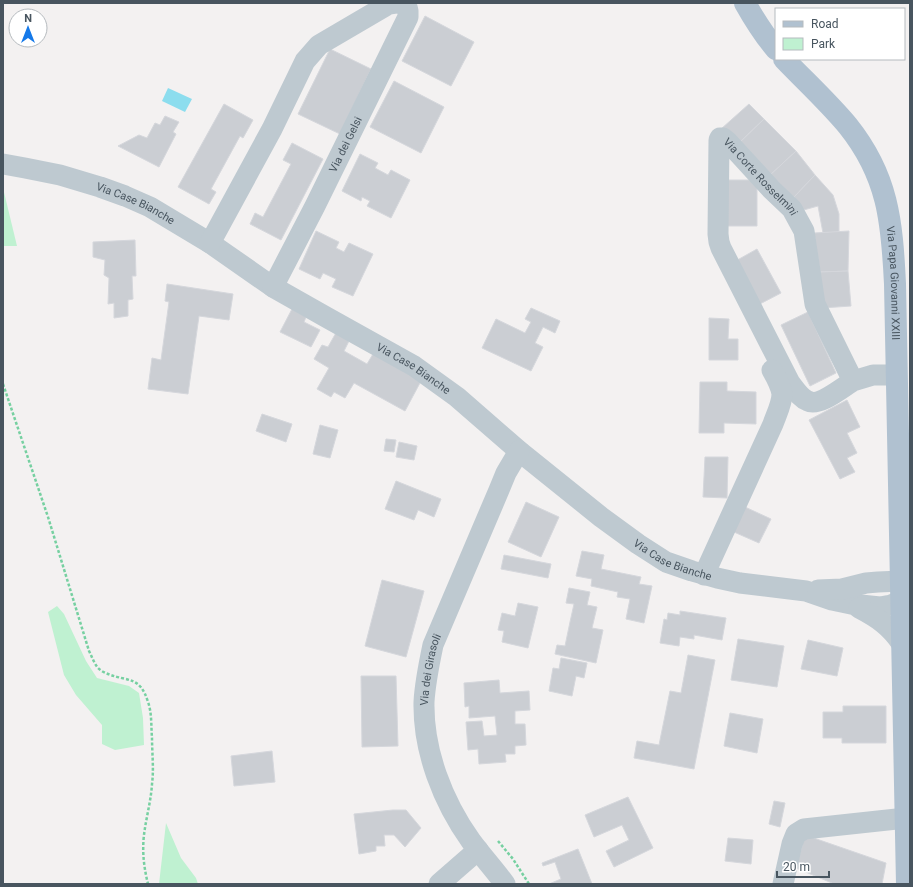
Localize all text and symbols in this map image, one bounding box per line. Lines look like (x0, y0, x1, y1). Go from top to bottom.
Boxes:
north arrow (8, 8, 48, 48)
legend (775, 8, 905, 60)
text: N (24, 12, 32, 25)
text: Road (811, 17, 839, 31)
text: Park (811, 37, 836, 51)
street label: Via dei Gelsi (327, 115, 365, 174)
street label: Via Corte Rosselmini (721, 136, 800, 218)
street label: Via Case Bianche (94, 180, 177, 227)
street label: Via Papa Giovanni XXIII (883, 225, 902, 340)
street label: Via Case Bianche (374, 340, 453, 397)
street label: Via Case Bianche (631, 537, 713, 583)
street label: Via dei Girasoli (418, 632, 444, 706)
scale bar (777, 853, 829, 879)
text: 20 m (783, 860, 810, 874)

